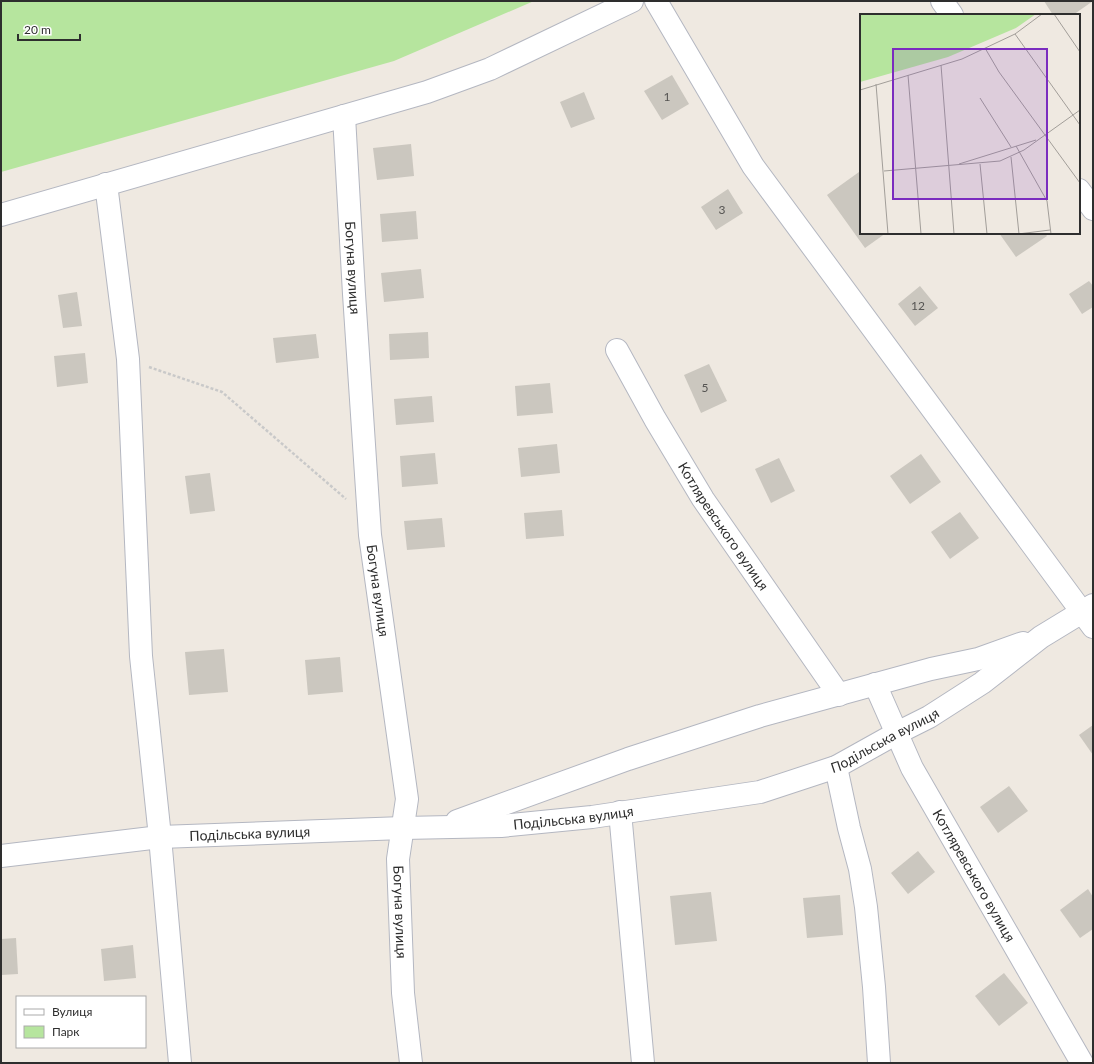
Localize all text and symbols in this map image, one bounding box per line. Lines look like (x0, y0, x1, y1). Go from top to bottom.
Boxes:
inset map (860, 14, 1080, 234)
scale bar (18, 16, 80, 42)
text: 20 m (24, 22, 51, 37)
house number: 1 (664, 89, 671, 104)
house number: 3 (719, 202, 726, 217)
street label: Богуна вулиця (342, 221, 364, 315)
house number: 12 (911, 298, 925, 313)
house number: 5 (702, 380, 709, 395)
street label: Котляревського вулиця (675, 459, 773, 593)
street label: Богуна вулиця (363, 543, 393, 638)
street label: Подільська вулиця (828, 704, 942, 776)
street label: Подільська вулиця (512, 802, 634, 833)
street label: Котляревського вулиця (930, 806, 1019, 945)
street label: Подільська вулиця (189, 822, 311, 844)
street label: Богуна вулиця (390, 865, 411, 959)
legend (16, 996, 146, 1048)
text: Вулиця (52, 1004, 92, 1019)
text: Парк (52, 1024, 80, 1039)

